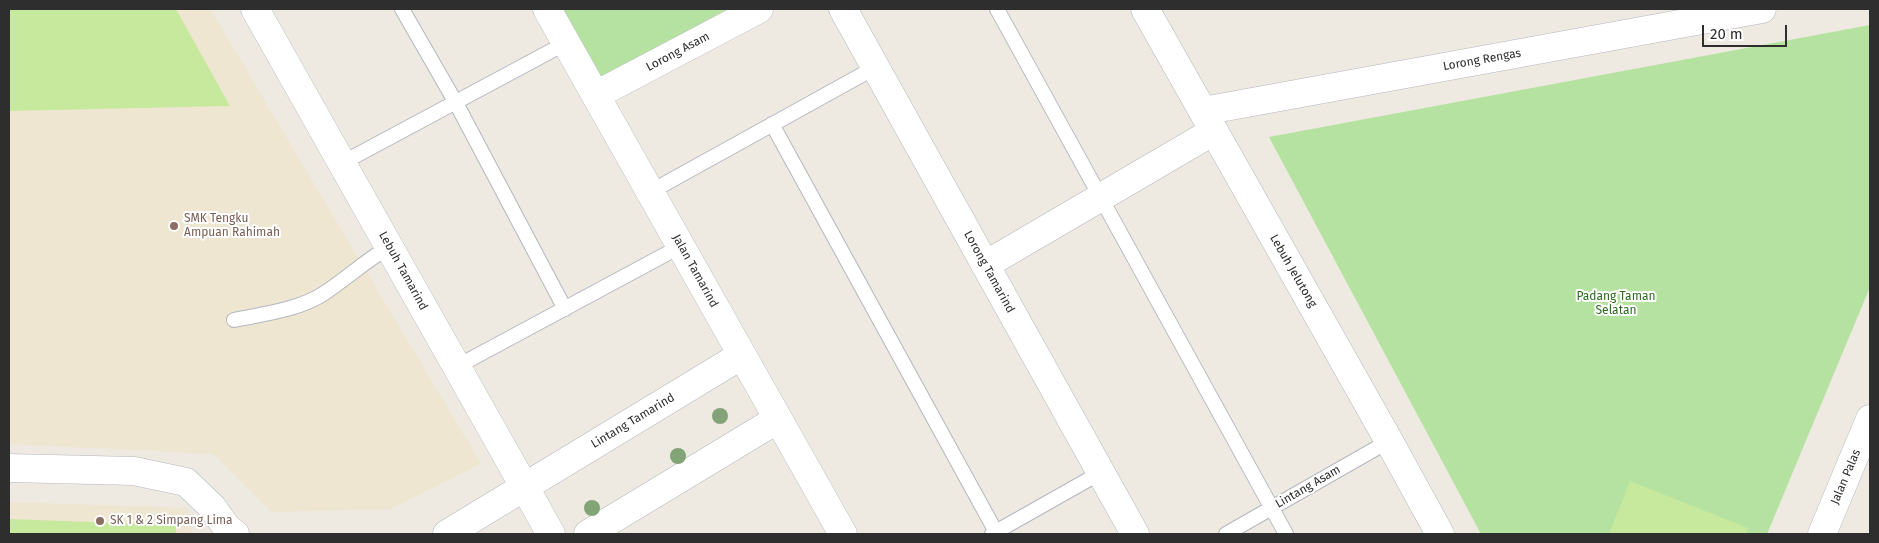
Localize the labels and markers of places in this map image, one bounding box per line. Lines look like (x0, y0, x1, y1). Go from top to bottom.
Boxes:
place label: SMK Tengku Ampuan Rahimah (184, 212, 280, 240)
marker: SMK Tengku Ampuan Rahimah (168, 220, 180, 232)
place label: SK 1 & 2 Simpang Lima (110, 514, 233, 528)
marker: SK 1 & 2 Simpang Lima (94, 515, 106, 527)

